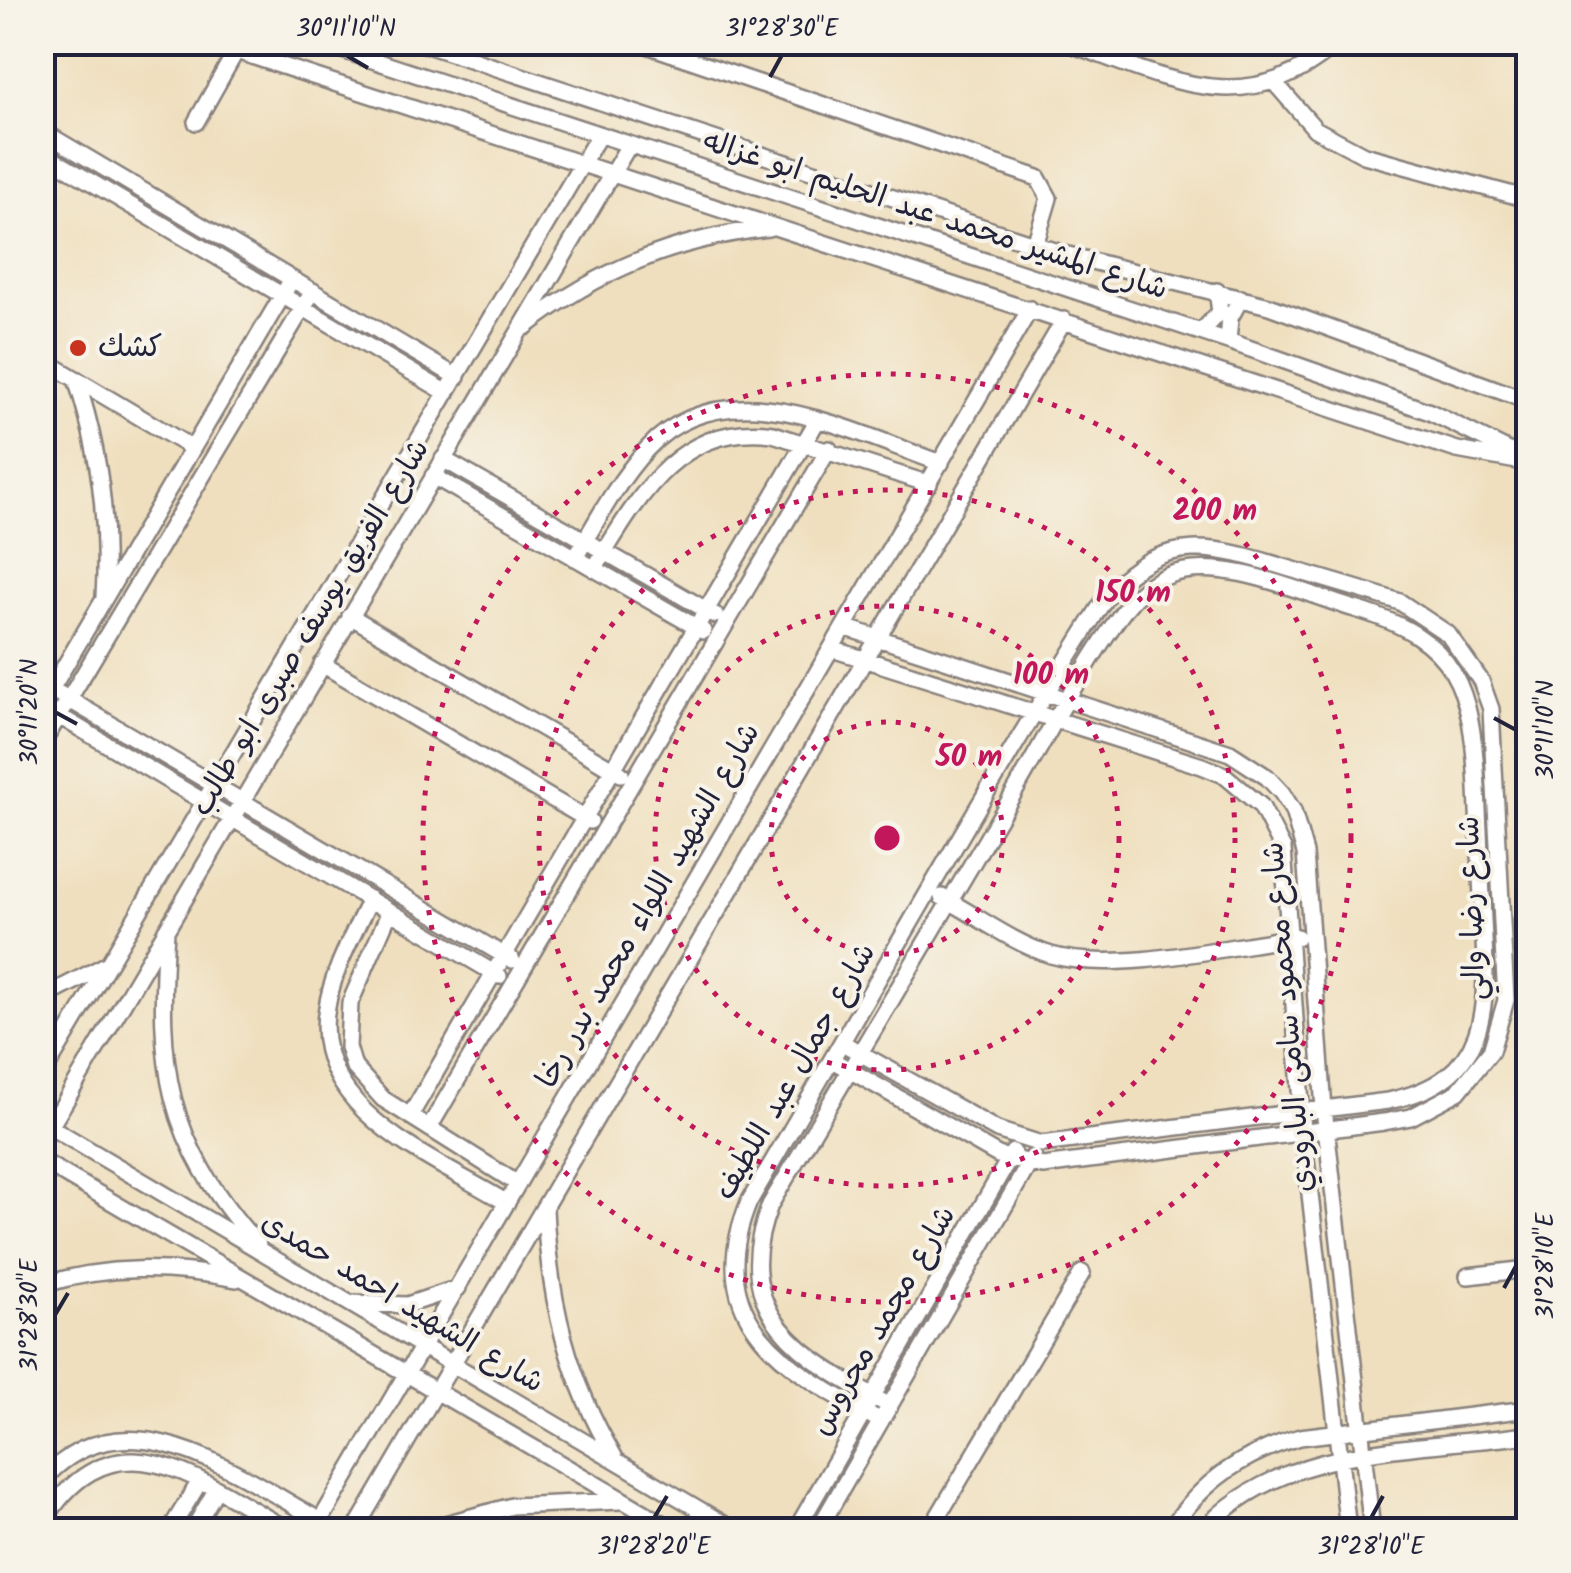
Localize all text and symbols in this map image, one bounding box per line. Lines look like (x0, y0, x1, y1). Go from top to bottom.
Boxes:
text: 30°11'10"N (296, 9, 396, 49)
text: 31°28'30"E (725, 9, 840, 49)
street label: شارع المشير محمد عبد الحليم ابو غزاله (696, 118, 1174, 314)
place label: كشك (98, 324, 162, 372)
marker: كشك (67, 337, 89, 359)
street label: شارع الفريق يوسف صبرى ابو طالب (179, 430, 443, 826)
text: 200 m (1173, 488, 1257, 536)
text: 150 m (1095, 570, 1171, 618)
text: 100 m (1013, 652, 1089, 700)
text: 30°11'20"N (10, 659, 50, 765)
text: 30°11'10"N (1526, 680, 1566, 780)
street label: شارع الشهيد اللواء محمد بدر رخا (524, 714, 774, 1098)
text: 50 m (935, 734, 1002, 782)
street label: شارع رضا والي (1446, 815, 1500, 1001)
centre of rings (869, 820, 905, 856)
street label: شارع محمود سامى البارودي (1250, 840, 1328, 1194)
street label: شارع جمال عبد اللطيف (703, 934, 889, 1210)
street label: شارع محمد محروس (798, 1197, 970, 1445)
street label: شارع الشهيد احمد حمدى (251, 1199, 553, 1407)
text: 31°28'10"E (1526, 1211, 1566, 1320)
text: 31°28'30"E (10, 1257, 50, 1372)
text: 31°28'20"E (597, 1527, 712, 1567)
text: 31°28'10"E (1317, 1527, 1426, 1567)

